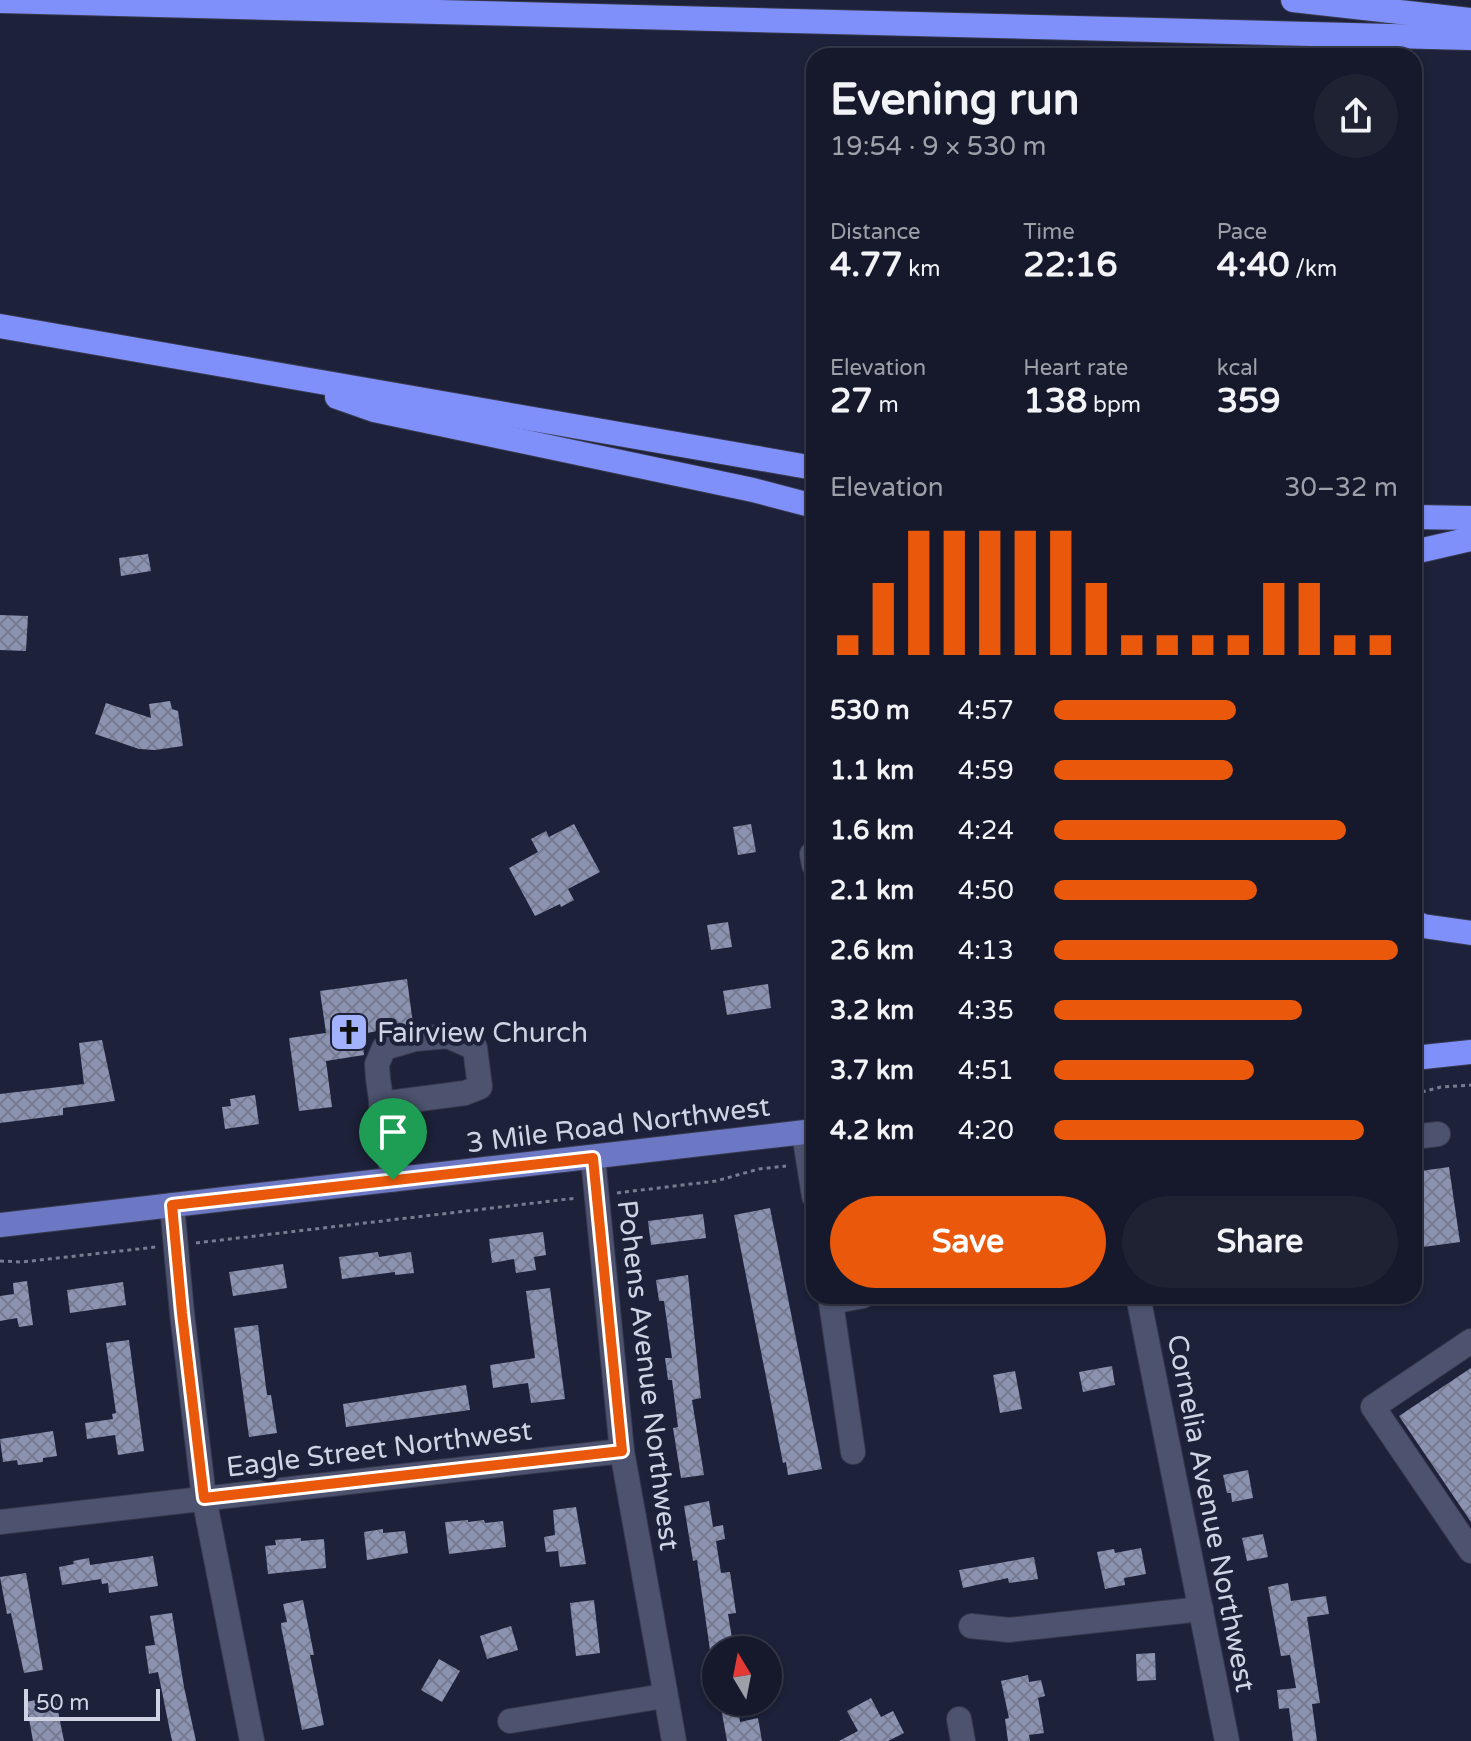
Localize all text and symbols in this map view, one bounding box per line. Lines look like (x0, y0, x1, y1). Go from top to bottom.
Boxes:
text: Evening run (830, 74, 1079, 127)
button: share (1314, 74, 1398, 158)
text: 19:54 · 9 × 530 m (830, 131, 1046, 162)
text: Distance (830, 219, 921, 245)
text: Time (1023, 219, 1075, 245)
text: Pace (1217, 219, 1267, 245)
text: 4.77 (830, 245, 903, 286)
text: 22:16 (1023, 245, 1118, 286)
text: 4:40 (1217, 245, 1290, 286)
text: km (903, 256, 940, 282)
text: /km (1290, 256, 1337, 282)
text: Elevation (830, 355, 926, 381)
text: Heart rate (1023, 355, 1128, 381)
text: kcal (1217, 355, 1258, 381)
text: 27 (830, 381, 873, 422)
text: 138 (1023, 381, 1087, 422)
text: 359 (1217, 381, 1281, 422)
text: m (873, 392, 899, 418)
text: bpm (1087, 392, 1141, 418)
text: Elevation (830, 472, 944, 503)
text: 30–32 m (1284, 472, 1398, 503)
text: 530 m (830, 695, 910, 726)
text: 4:57 (958, 695, 1014, 726)
text: 1.1 km (830, 755, 914, 786)
text: 4:59 (958, 755, 1014, 786)
text: 1.6 km (830, 815, 914, 846)
text: 4:24 (958, 815, 1014, 846)
text: 2.1 km (830, 875, 914, 906)
text: 4:50 (958, 875, 1014, 906)
text: 2.6 km (830, 935, 914, 966)
text: 4:13 (958, 935, 1014, 966)
text: 3.2 km (830, 995, 914, 1026)
text: 4:35 (958, 995, 1014, 1026)
church icon: Fairview Church (328, 1011, 370, 1053)
place label: Fairview Church (377, 1016, 588, 1050)
text: 3.7 km (830, 1055, 914, 1086)
text: 4:51 (958, 1055, 1014, 1086)
street label: 3 Mile Road Northwest (464, 1089, 772, 1160)
pin (359, 1098, 427, 1180)
icon: arrive (371, 1110, 415, 1154)
text: 4.2 km (830, 1115, 914, 1146)
text: 4:20 (958, 1115, 1014, 1146)
button: Save (830, 1196, 1106, 1288)
button: Share (1122, 1196, 1398, 1288)
street label: Pohens Avenue Northwest (610, 1198, 686, 1553)
street label: Cornelia Avenue Northwest (1160, 1332, 1262, 1695)
street label: Eagle Street Northwest (224, 1413, 534, 1485)
north arrow (702, 1636, 782, 1716)
map controls (702, 1636, 782, 1716)
scale bar (24, 1685, 160, 1721)
text: 50 m (36, 1690, 90, 1716)

